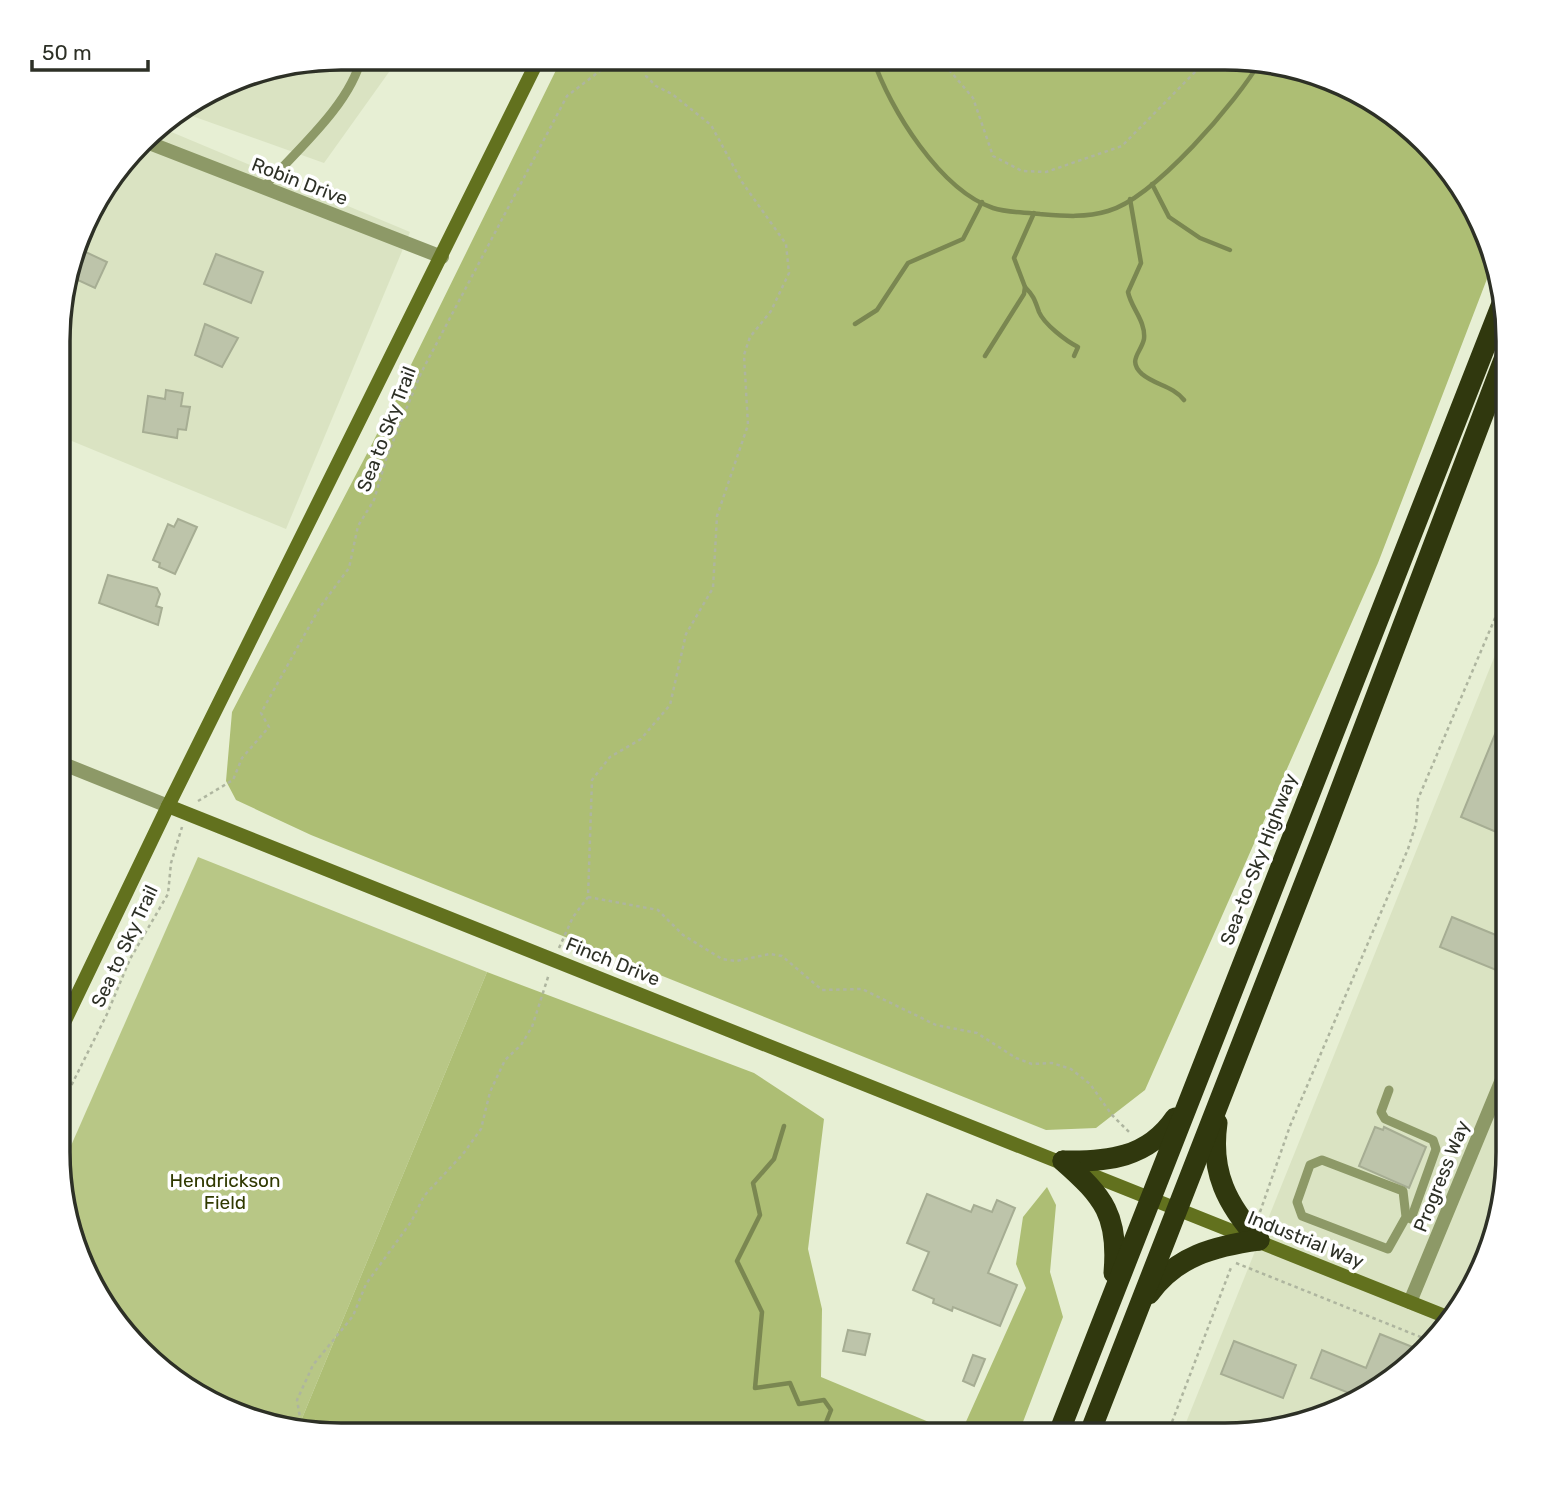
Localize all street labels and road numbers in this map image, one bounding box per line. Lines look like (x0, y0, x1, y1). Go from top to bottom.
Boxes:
street label: Robin Drive (249, 153, 351, 210)
street label: Sea to Sky Trail (352, 363, 421, 495)
street label: Sea-to-Sky Highway (1215, 770, 1302, 948)
street label: Sea to Sky Trail (86, 881, 163, 1011)
street label: Finch Drive (562, 932, 663, 991)
street label: Progress Way (1409, 1117, 1474, 1235)
street label: Industrial Way (1244, 1206, 1367, 1273)

